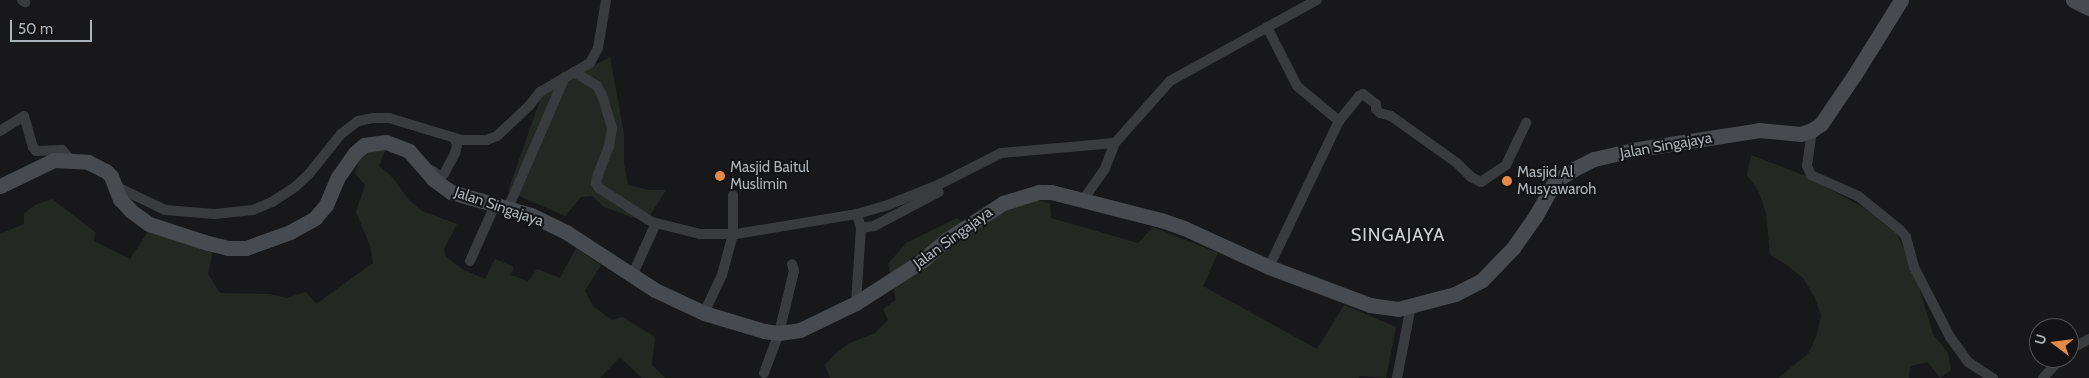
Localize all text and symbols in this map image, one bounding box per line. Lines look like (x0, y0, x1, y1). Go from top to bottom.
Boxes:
scale bar (12, 10, 95, 42)
text: 50 m (18, 20, 53, 38)
street label: Jalan Singajaya (1619, 129, 1713, 163)
place label: Masjid Baitul Muslimin (730, 158, 809, 193)
place label: Masjid Al Musyawaroh (1517, 163, 1596, 198)
marker: Masjid Baitul Muslimin (714, 170, 726, 182)
marker: Masjid Al Musyawaroh (1501, 175, 1513, 187)
street label: Jalan Singajaya (452, 183, 546, 231)
street label: Jalan Singajaya (910, 203, 996, 273)
district label: SINGAJAYA (1350, 224, 1446, 246)
north arrow (2029, 318, 2079, 368)
text: U (2030, 332, 2050, 347)

